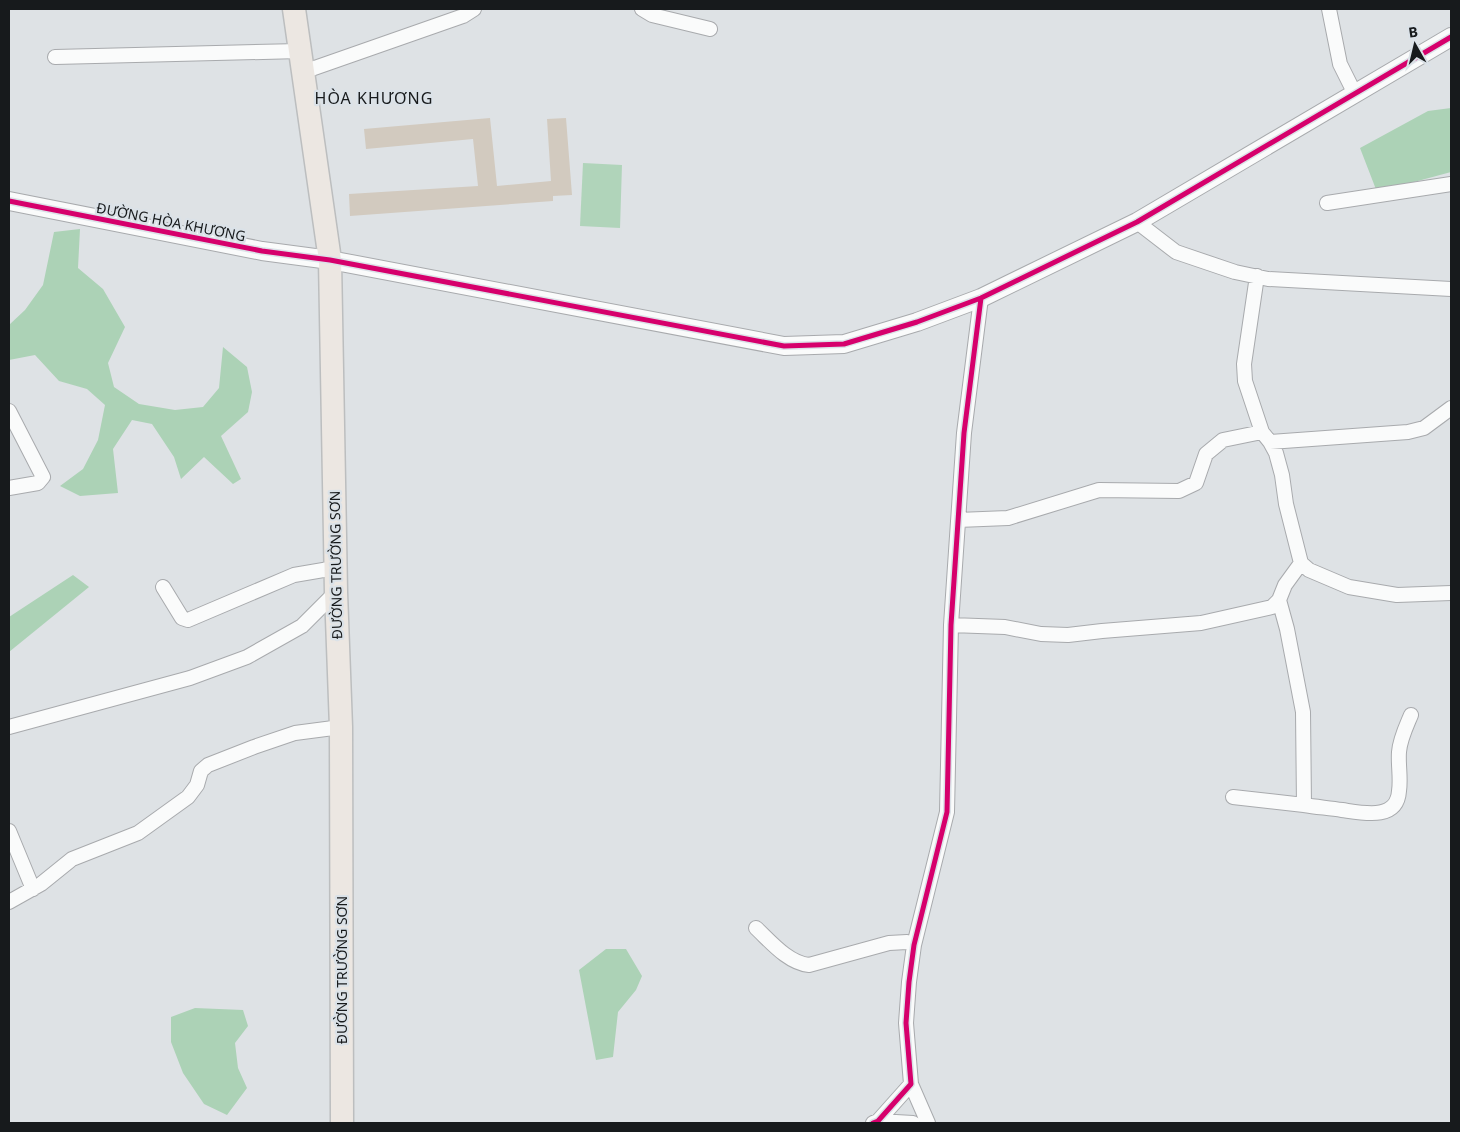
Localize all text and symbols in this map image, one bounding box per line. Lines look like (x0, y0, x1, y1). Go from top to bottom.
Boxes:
north arrow (1390, 20, 1440, 70)
text: B (1407, 22, 1419, 42)
district label: HÒA KHƯƠNG (315, 87, 433, 109)
street label: ĐƯỜNG HÒA KHƯƠNG (95, 198, 247, 245)
street label: ĐƯỜNG TRƯỜNG SƠN (325, 491, 346, 639)
street label: ĐƯỜNG TRƯỜNG SƠN (332, 896, 351, 1044)

